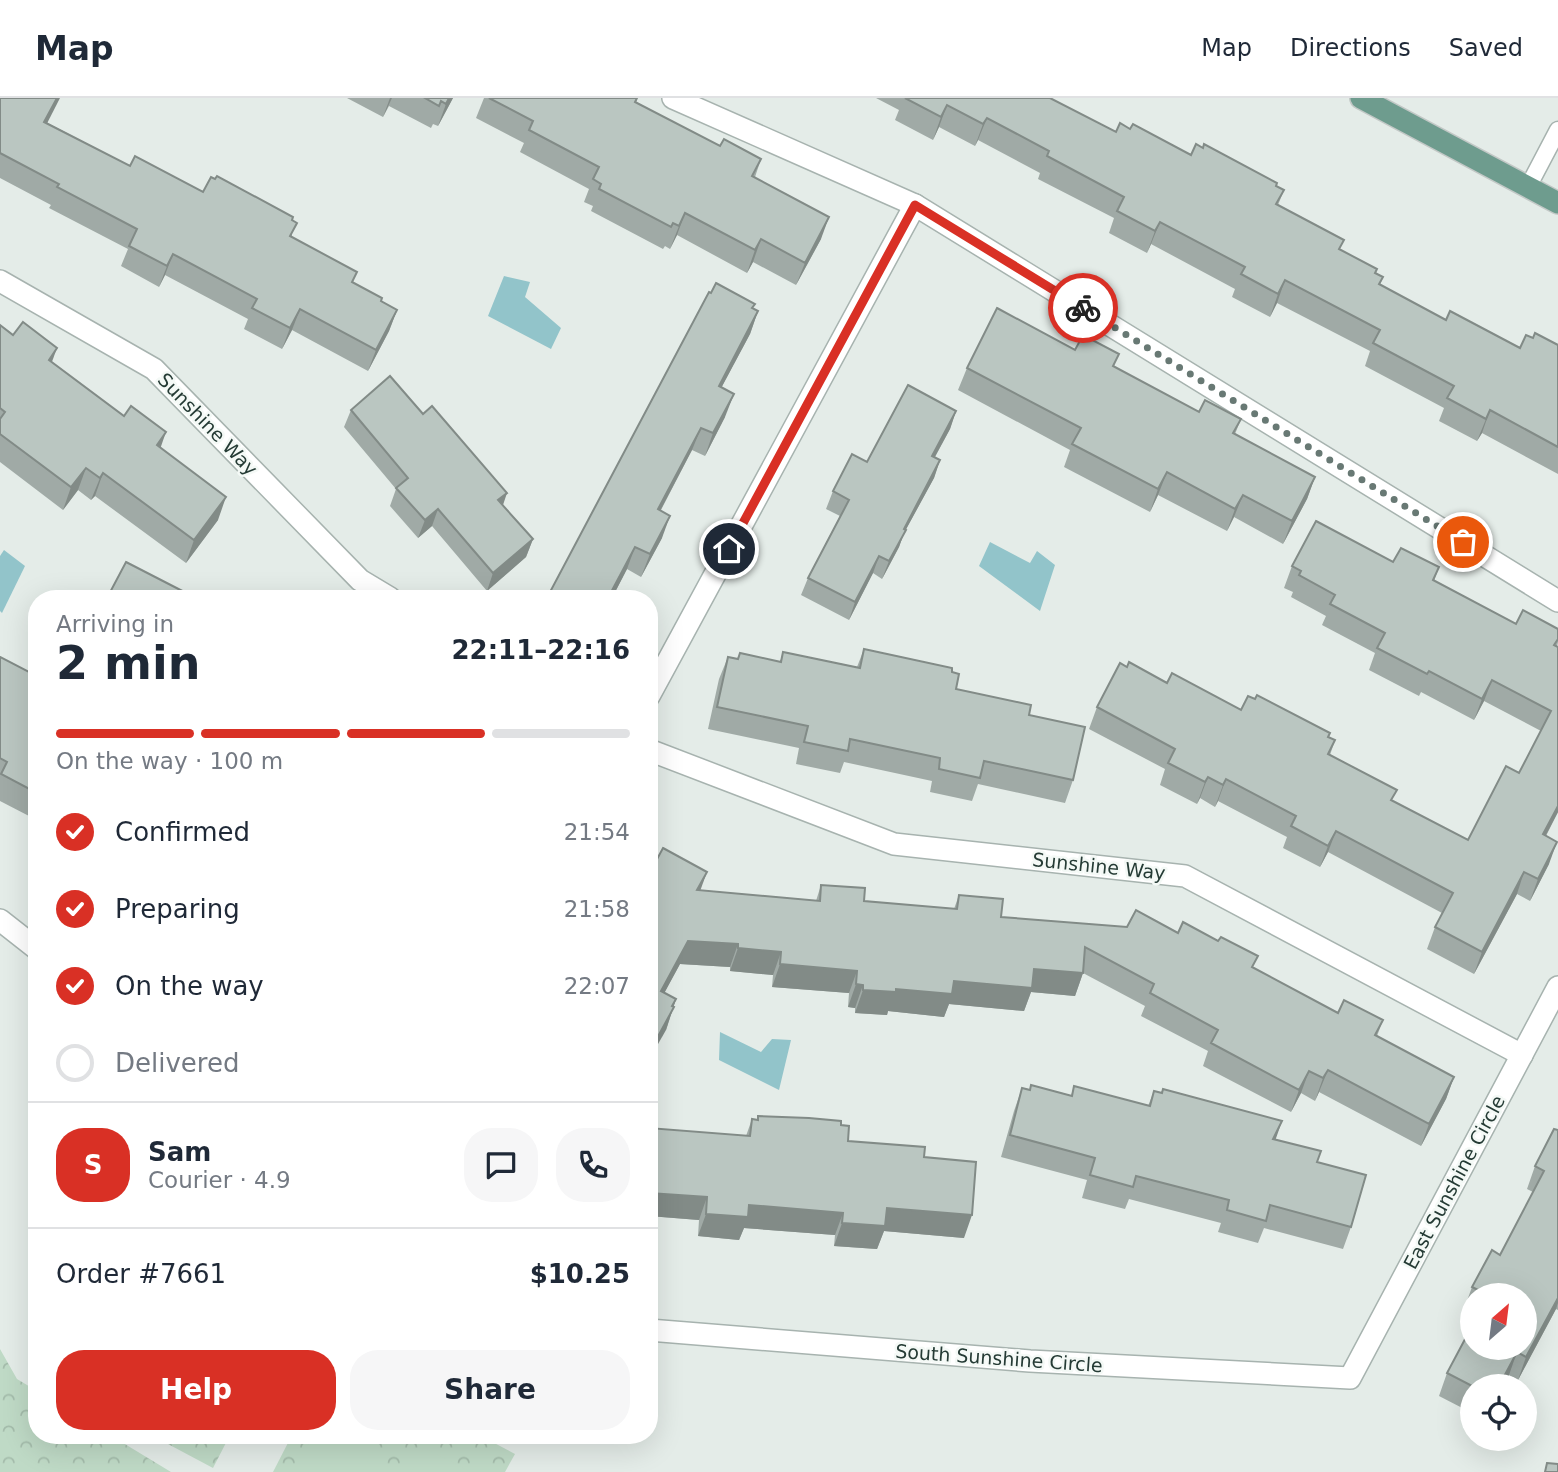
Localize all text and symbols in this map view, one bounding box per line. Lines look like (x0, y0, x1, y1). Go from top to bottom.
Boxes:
text: Map (35, 29, 114, 68)
text: Map (1201, 34, 1252, 62)
text: Directions (1290, 34, 1411, 62)
text: Saved (1449, 34, 1523, 62)
courier (1048, 273, 1118, 343)
icon: bike (1064, 289, 1102, 327)
street label: Sunshine Way (154, 368, 262, 480)
pin (1433, 512, 1493, 572)
pin (699, 519, 759, 579)
icon: bag (1444, 523, 1482, 561)
icon: home (710, 530, 748, 568)
text: Arriving in (56, 611, 174, 637)
text: 22:11–22:16 (451, 635, 630, 665)
text: 2 min (56, 636, 200, 690)
text: On the way · 100 m (56, 748, 283, 774)
icon: check (56, 813, 94, 851)
text: Confirmed (115, 817, 250, 847)
text: 21:54 (564, 819, 630, 845)
street label: Sunshine Way (1031, 848, 1167, 884)
icon: check (56, 890, 94, 928)
text: Preparing (115, 894, 240, 924)
text: 21:58 (564, 896, 630, 922)
icon: check (56, 967, 94, 1005)
text: On the way (115, 971, 264, 1001)
text: 22:07 (564, 973, 630, 999)
text: Delivered (115, 1048, 239, 1078)
street label: East Sunshine Circle (1399, 1091, 1509, 1273)
button: chat (464, 1128, 538, 1202)
button: phone (556, 1128, 630, 1202)
text: Sam (148, 1137, 211, 1167)
text: S (84, 1150, 102, 1180)
text: Courier · 4.9 (148, 1167, 291, 1193)
text: Order #7661 (56, 1259, 226, 1289)
text: $10.25 (530, 1259, 630, 1289)
north arrow (1460, 1283, 1536, 1360)
map controls (1460, 1283, 1537, 1451)
street label: South Sunshine Circle (895, 1340, 1103, 1376)
button: Help (56, 1350, 336, 1430)
button: Share (350, 1350, 630, 1430)
button: locate (1460, 1374, 1537, 1451)

